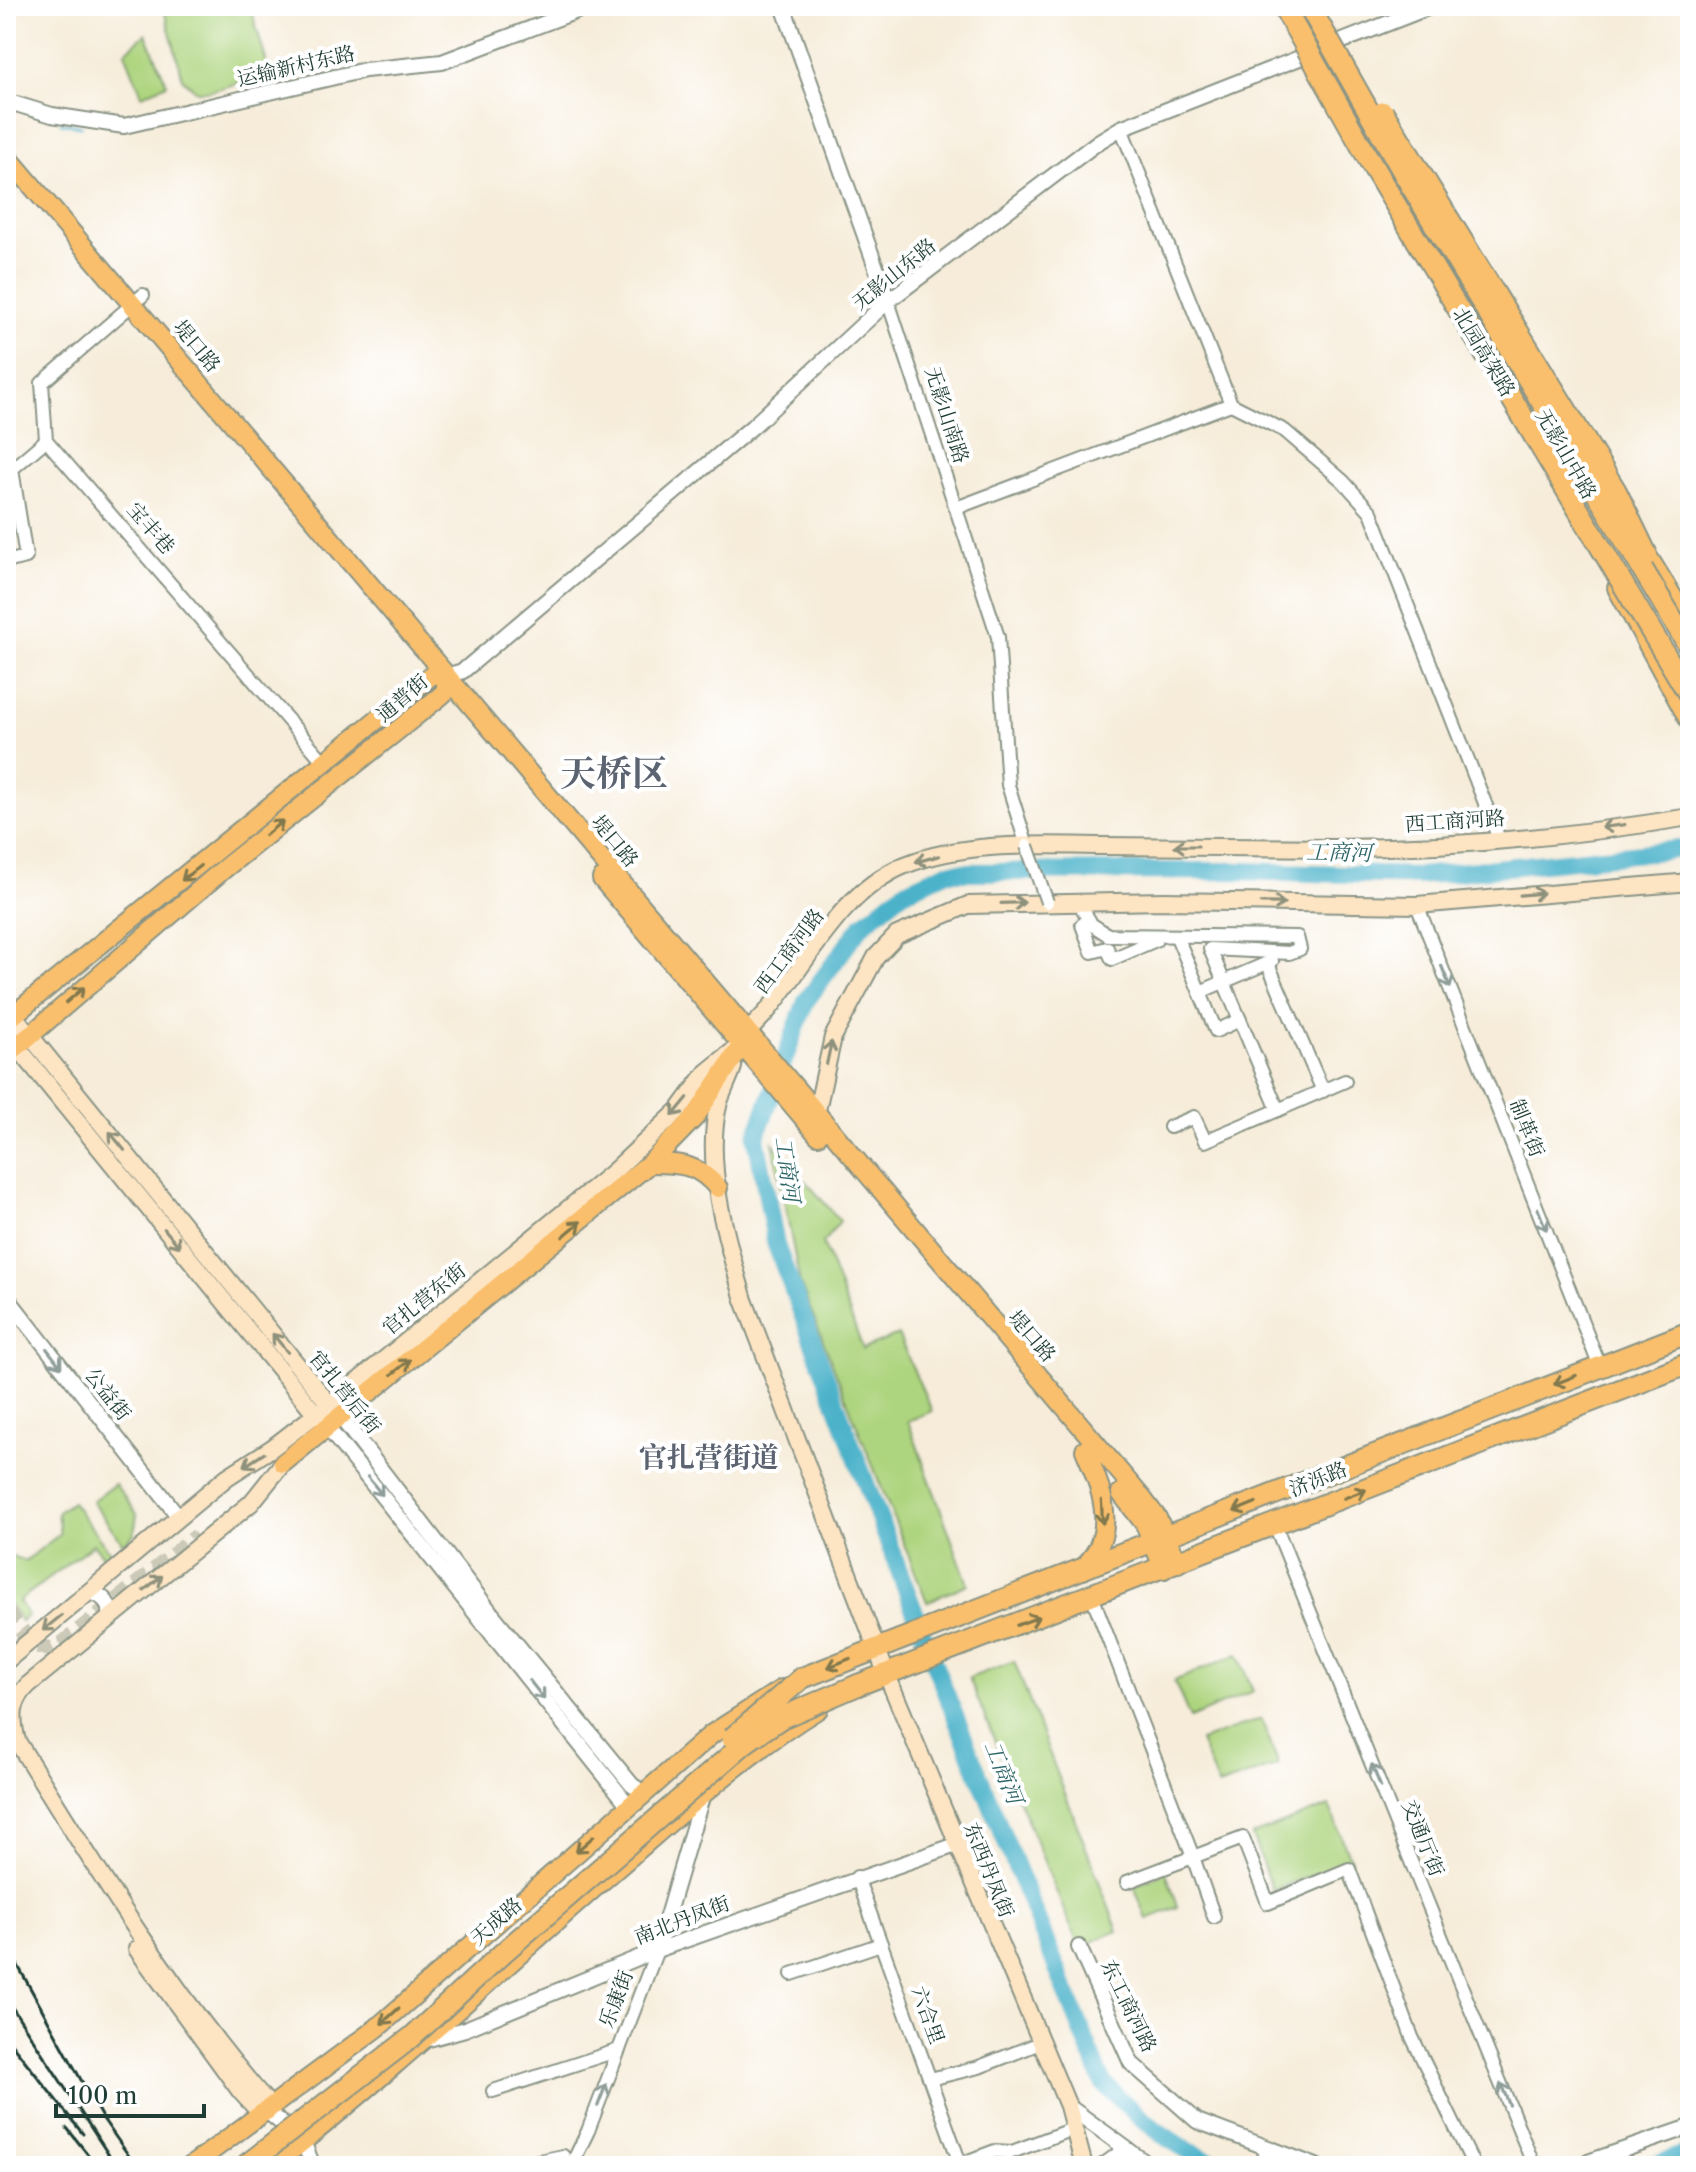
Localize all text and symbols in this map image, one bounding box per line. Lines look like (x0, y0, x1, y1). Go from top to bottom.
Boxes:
street label: 运输新村东路 (235, 41, 357, 91)
street label: 无影山东路 (848, 233, 940, 315)
street label: 北园高架路 (1448, 303, 1520, 401)
street label: 堤口路 (169, 315, 225, 377)
street label: 无影山南路 (920, 364, 974, 466)
street label: 无影山中路 (1531, 405, 1601, 503)
street label: 宝丰巷 (122, 497, 180, 559)
street label: 通普街 (371, 669, 433, 727)
district label: 天桥区 (560, 751, 668, 795)
street label: 西工商河路 (1404, 806, 1506, 836)
street label: 堤口路 (587, 810, 643, 872)
one-way arrow (263, 819, 284, 837)
one-way arrow (1600, 819, 1626, 834)
one-way arrow (1173, 838, 1200, 854)
water label: 工商河 (1306, 838, 1376, 867)
one-way arrow (914, 852, 940, 867)
one-way arrow (181, 865, 202, 882)
one-way arrow (1518, 887, 1545, 902)
one-way arrow (1259, 895, 1286, 911)
one-way arrow (999, 896, 1026, 911)
street label: 西工商河路 (749, 904, 829, 998)
one-way arrow (1440, 965, 1454, 989)
one-way arrow (65, 986, 85, 1004)
one-way arrow (822, 1041, 837, 1066)
one-way arrow (671, 1096, 689, 1117)
street label: 制革街 (1505, 1096, 1549, 1160)
one-way arrow (108, 1131, 125, 1152)
water label: 工商河 (770, 1135, 806, 1208)
one-way arrow (1536, 1206, 1550, 1231)
one-way arrow (562, 1220, 582, 1238)
one-way arrow (163, 1227, 181, 1248)
street label: 官扎营东街 (378, 1258, 470, 1340)
street label: 堤口路 (1003, 1305, 1061, 1367)
one-way arrow (271, 1333, 289, 1354)
street label: 官扎营后街 (304, 1346, 386, 1438)
one-way arrow (45, 1347, 63, 1368)
one-way arrow (390, 1359, 411, 1376)
street label: 公益街 (80, 1363, 136, 1425)
one-way arrow (1553, 1374, 1578, 1389)
district label: 官扎营街道 (639, 1440, 779, 1474)
one-way arrow (243, 1452, 265, 1468)
street label: 济泺路 (1286, 1457, 1350, 1501)
one-way arrow (366, 1475, 383, 1496)
one-way arrow (1342, 1486, 1367, 1500)
one-way arrow (1094, 1498, 1109, 1525)
one-way arrow (1233, 1501, 1258, 1515)
one-way arrow (142, 1574, 163, 1591)
one-way arrow (1015, 1613, 1040, 1627)
one-way arrow (42, 1615, 63, 1632)
one-way arrow (827, 1657, 852, 1671)
one-way arrow (528, 1679, 545, 1700)
water label: 工商河 (979, 1737, 1030, 1812)
one-way arrow (1368, 1763, 1382, 1788)
street label: 交通厅街 (1397, 1796, 1449, 1880)
street label: 东西丹凤街 (959, 1819, 1019, 1921)
one-way arrow (575, 1835, 595, 1853)
street label: 南北丹凤街 (631, 1891, 733, 1949)
street label: 天成路 (465, 1892, 527, 1950)
street label: 东工商河路 (1096, 1956, 1162, 2056)
street label: 乐康街 (594, 1967, 638, 2031)
street label: 六合里 (906, 1983, 950, 2047)
one-way arrow (380, 2007, 400, 2025)
scale bar (56, 2068, 204, 2118)
text: 100 m (68, 2081, 137, 2110)
one-way arrow (1497, 2082, 1511, 2107)
one-way arrow (596, 2083, 610, 2107)

